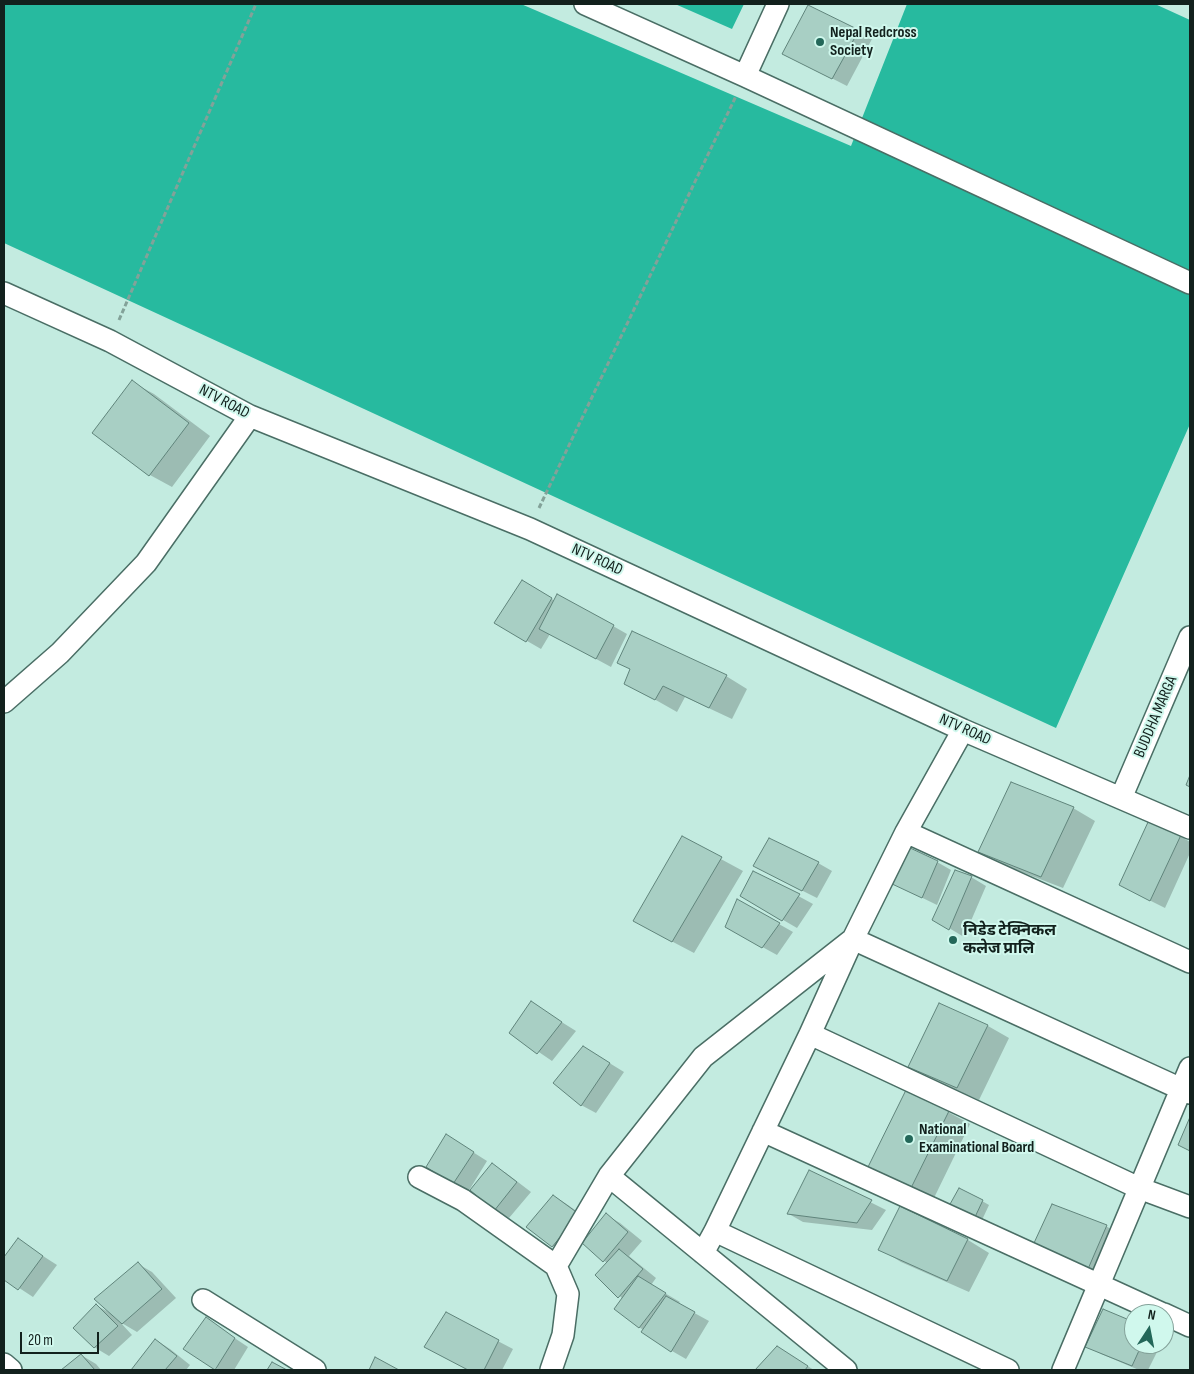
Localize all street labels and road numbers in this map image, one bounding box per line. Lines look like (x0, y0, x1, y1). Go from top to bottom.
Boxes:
street label: NTV ROAD (196, 381, 252, 423)
street label: NTV ROAD (568, 540, 626, 580)
street label: BUDDHA MARGA (1130, 673, 1182, 761)
street label: NTV ROAD (936, 710, 994, 750)

